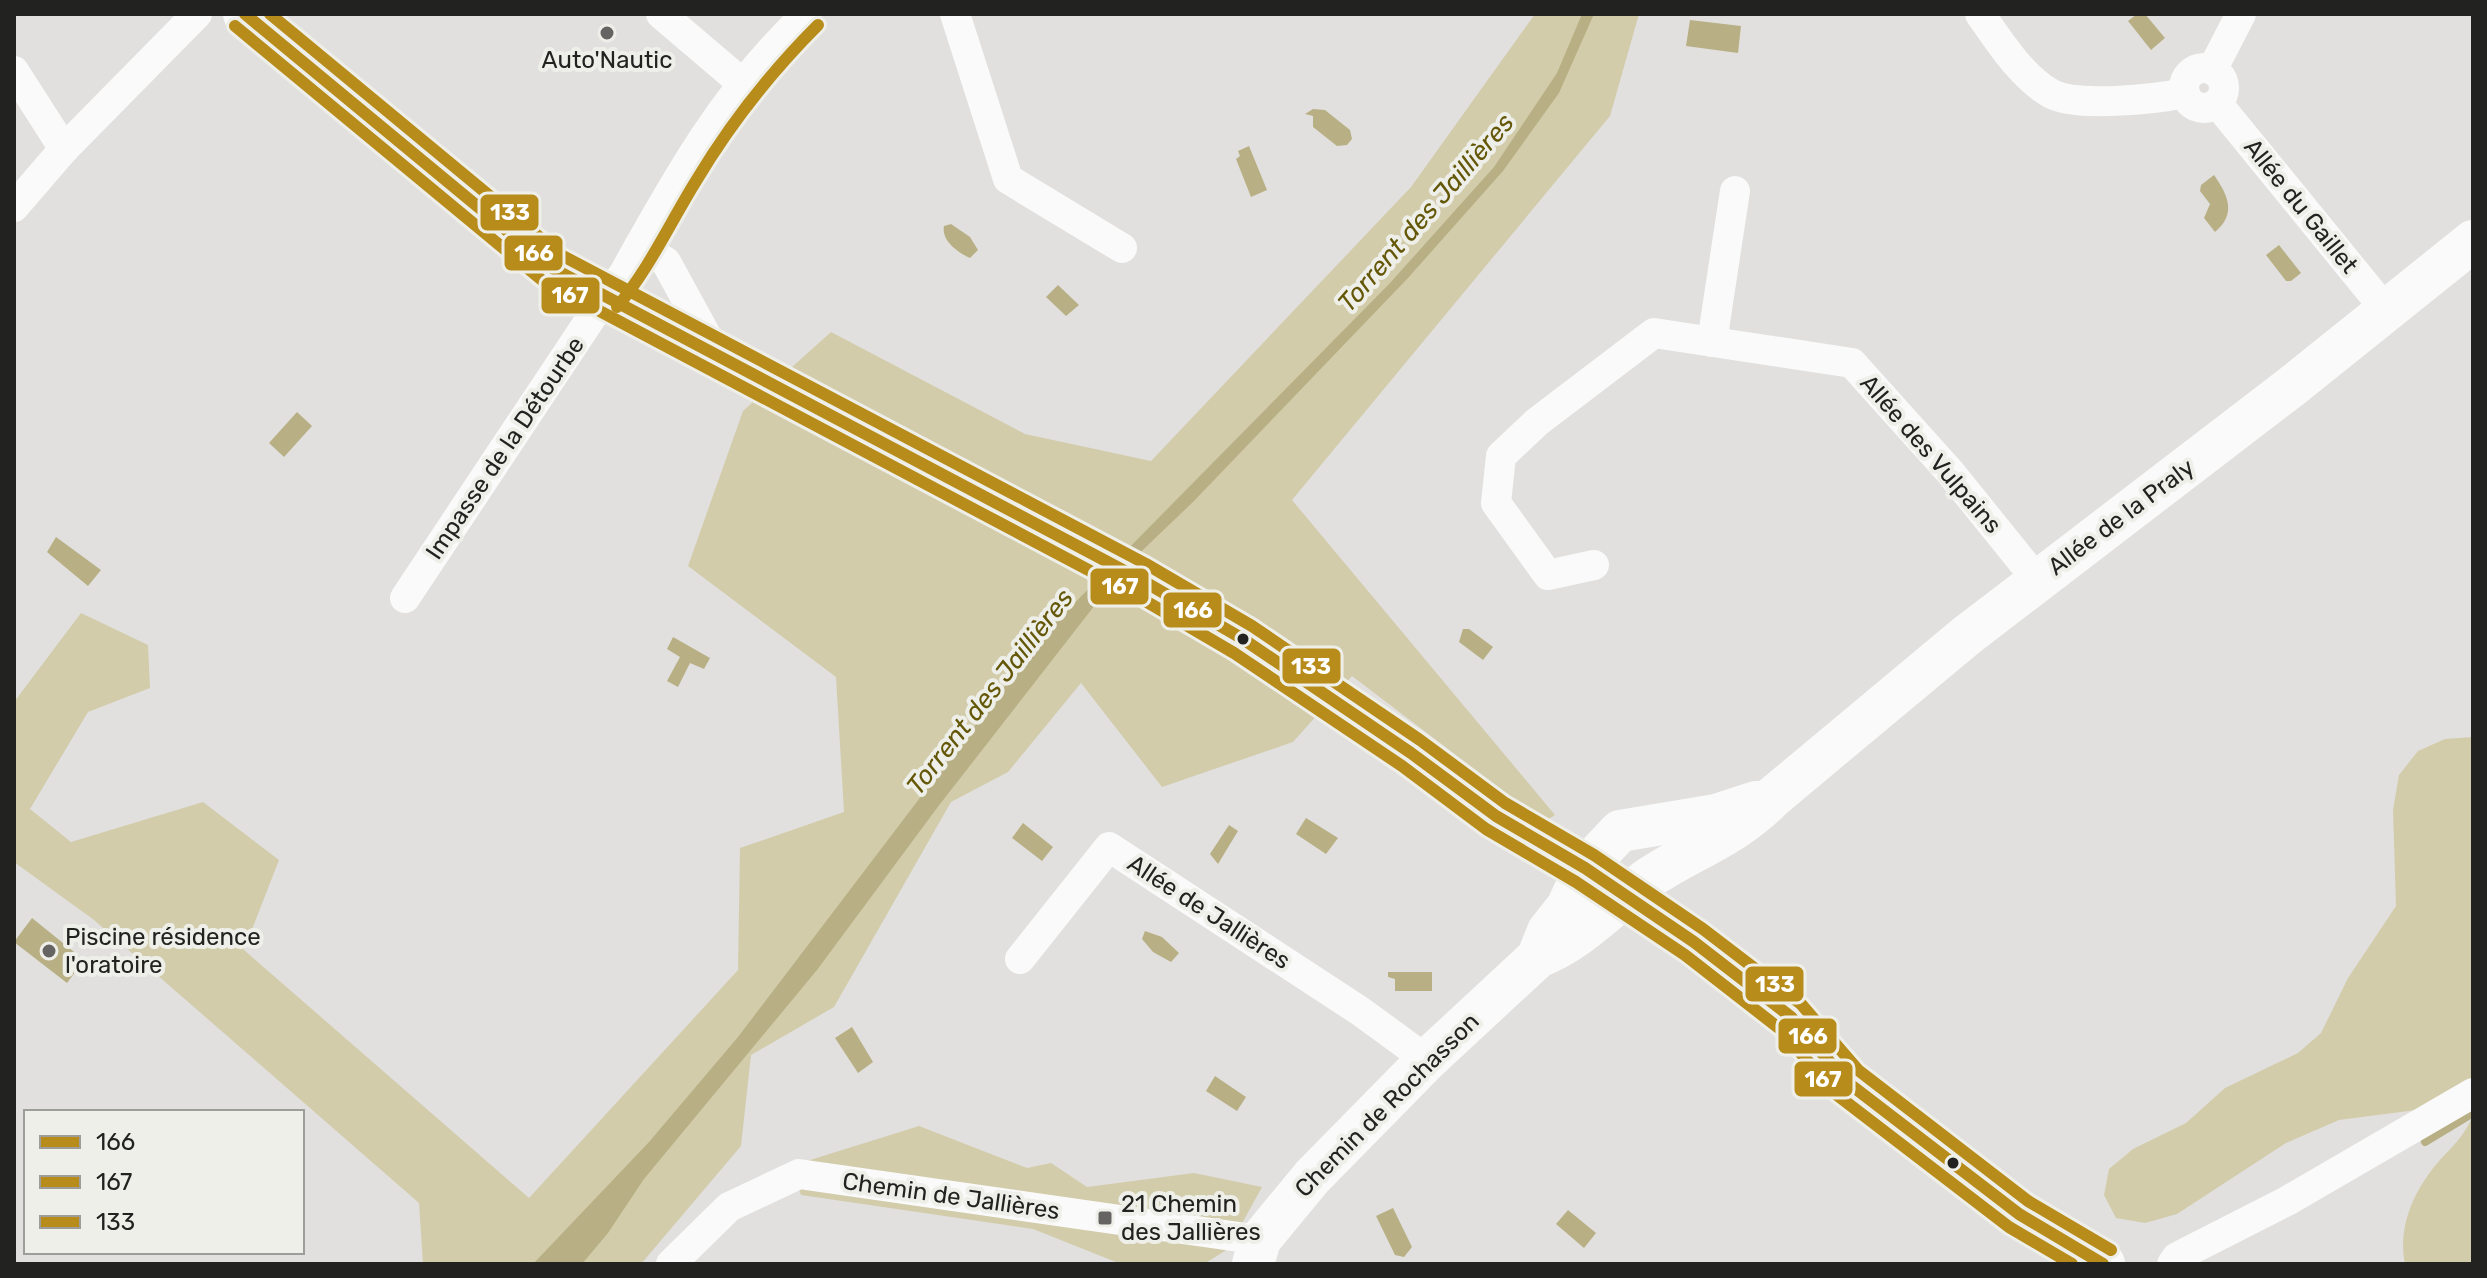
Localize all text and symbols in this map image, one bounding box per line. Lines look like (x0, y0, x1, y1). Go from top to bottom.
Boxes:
marker: Auto'Nautic (598, 24, 616, 42)
place label: Auto'Nautic (542, 46, 672, 74)
water label: Torrent des Jaillières (1331, 108, 1521, 318)
street label: Allée du Gaillet (2238, 133, 2364, 279)
line badge: 133 (479, 193, 540, 232)
text: 133 (490, 199, 530, 226)
line badge: 166 (503, 234, 564, 272)
text: 166 (514, 240, 554, 267)
line badge: 167 (540, 276, 601, 315)
text: 167 (551, 282, 589, 309)
street label: Impasse de la Détourbe (420, 332, 590, 564)
street label: Allée des Vulpains (1855, 369, 2007, 539)
street label: Allée de la Praly (2042, 453, 2200, 581)
line badge: 167 (1089, 567, 1150, 606)
text: 167 (1101, 573, 1139, 600)
water label: Torrent des Jaillières (900, 583, 1080, 801)
line badge: 166 (1162, 591, 1223, 629)
text: 166 (1173, 597, 1213, 624)
unlabelled marker (1235, 631, 1251, 647)
line badge: 133 (1281, 647, 1342, 685)
text: 133 (1291, 653, 1331, 680)
street label: Allée de Jallières (1123, 849, 1295, 975)
place label: Piscine résidence l'oratoire (65, 923, 261, 979)
marker: Piscine résidence l'oratoire (40, 942, 58, 960)
line badge: 133 (1744, 965, 1805, 1003)
text: 133 (1755, 971, 1795, 998)
street label: Chemin de Rochasson (1289, 1007, 1485, 1203)
line badge: 166 (1777, 1017, 1838, 1055)
text: 166 (1788, 1023, 1828, 1050)
line badge: 167 (1793, 1060, 1854, 1098)
text: 167 (1804, 1066, 1842, 1093)
legend (24, 1110, 304, 1254)
text: 166 (96, 1128, 135, 1156)
unlabelled marker (1945, 1155, 1961, 1171)
street label: Chemin de Jallières (841, 1167, 1061, 1225)
text: 167 (96, 1168, 132, 1196)
place label: 21 Chemin des Jallières (1121, 1190, 1261, 1246)
text: 133 (96, 1208, 135, 1236)
marker: 21 Chemin des Jallières (1096, 1209, 1114, 1227)

